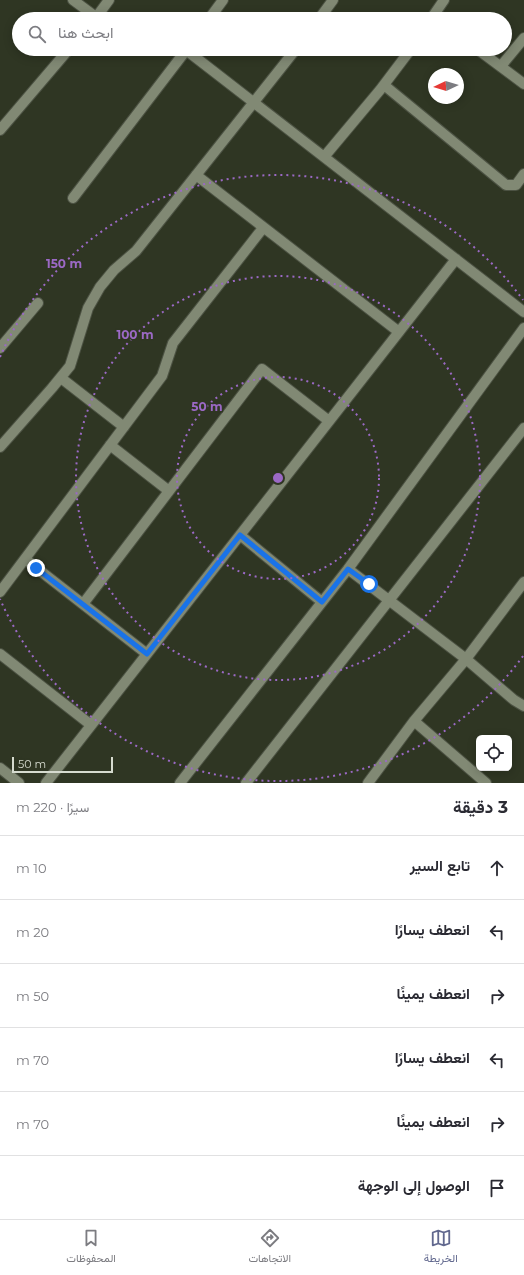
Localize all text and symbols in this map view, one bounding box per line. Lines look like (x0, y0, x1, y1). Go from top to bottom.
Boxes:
search box (12, 12, 512, 56)
icon: search (26, 23, 48, 45)
text: ابحث هنا (58, 23, 113, 42)
north arrow (428, 68, 464, 104)
text: 150 m (46, 256, 82, 271)
text: 100 m (117, 327, 153, 342)
text: 50 m (191, 399, 223, 414)
centre of rings (271, 471, 285, 485)
route end (27, 559, 45, 577)
route start (360, 575, 378, 593)
map controls (476, 735, 512, 771)
button: locate (476, 735, 512, 771)
scale bar (12, 755, 113, 774)
text: 50 m (18, 757, 46, 771)
text: 3 دقيقة (453, 797, 508, 817)
text: سيرًا · 220 m (16, 799, 89, 815)
text: تابع السير (410, 856, 470, 875)
icon: ahead (486, 857, 508, 879)
text: 10 m (16, 860, 47, 876)
text: انعطف يسارًا (395, 920, 470, 939)
icon: left (486, 921, 508, 943)
text: 20 m (16, 924, 49, 940)
text: انعطف يمينًا (397, 984, 470, 1003)
icon: right (486, 985, 508, 1007)
text: 50 m (16, 988, 49, 1004)
text: انعطف يسارًا (395, 1048, 470, 1067)
icon: left (486, 1049, 508, 1071)
text: 70 m (16, 1052, 49, 1068)
text: انعطف يمينًا (397, 1112, 470, 1131)
icon: right (486, 1113, 508, 1135)
text: 70 m (16, 1116, 49, 1132)
text: الوصول إلى الوجهة (358, 1176, 470, 1195)
icon: arrive (486, 1177, 508, 1199)
tab: المحفوظات (66, 1227, 116, 1268)
tab: الاتجاهات (248, 1227, 291, 1268)
tab: الخريطة (424, 1227, 458, 1268)

